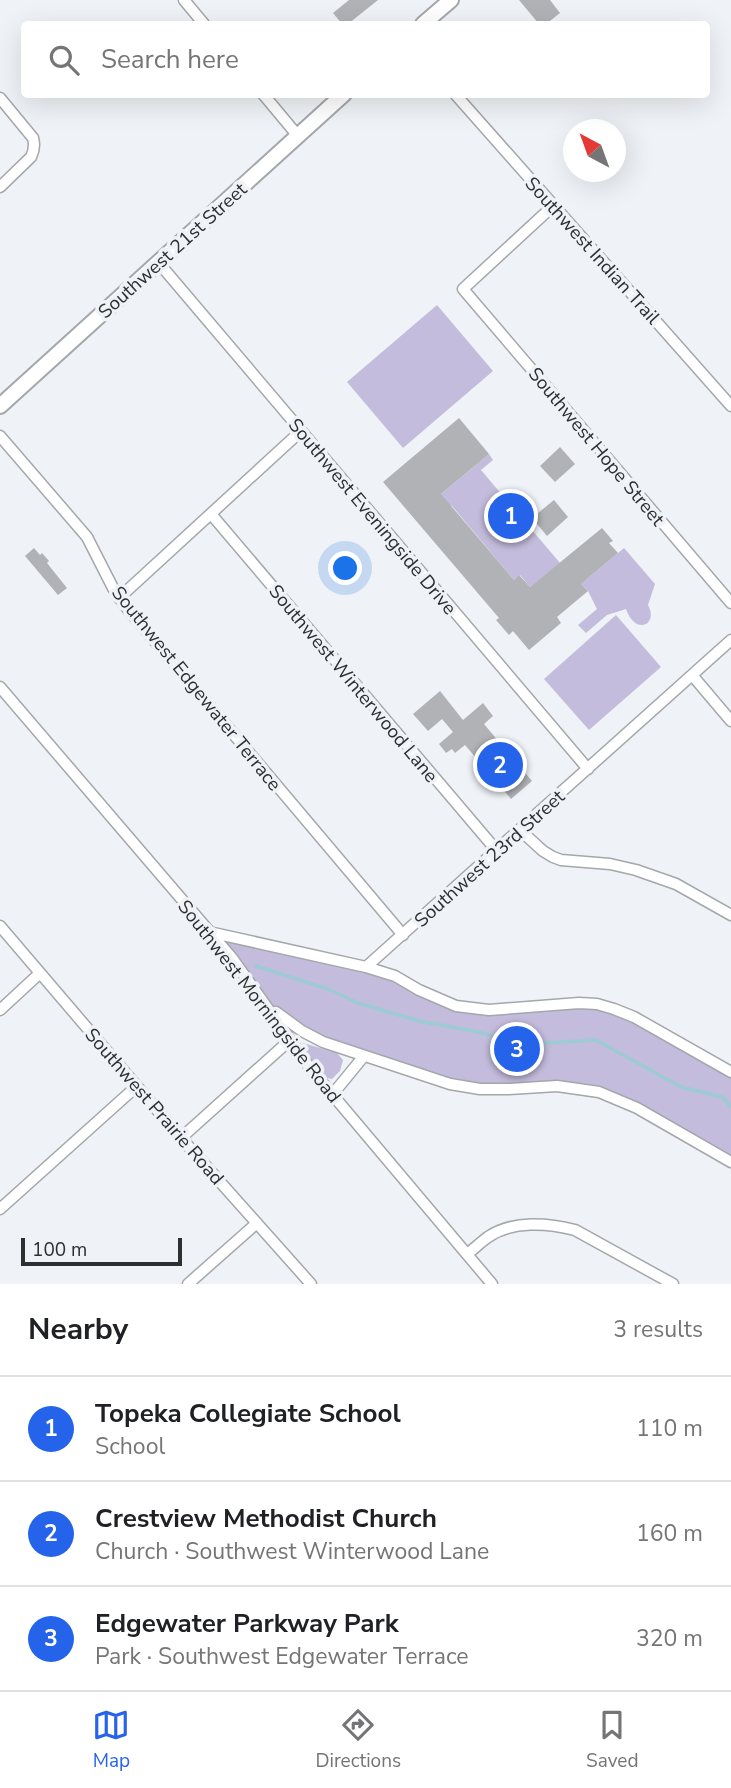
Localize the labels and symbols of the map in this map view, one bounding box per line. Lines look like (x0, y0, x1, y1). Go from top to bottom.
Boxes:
north arrow (563, 119, 626, 182)
street label: Southwest Indian Trail (519, 171, 666, 330)
street label: Southwest 21st Street (93, 177, 253, 325)
street label: Southwest Hope Street (522, 362, 671, 532)
street label: Southwest Eveningside Drive (282, 413, 462, 620)
pin: 1 (488, 490, 534, 542)
your location (328, 551, 362, 585)
street label: Southwest Winterwood Lane (263, 579, 444, 788)
street label: Southwest Edgewater Terrace (105, 581, 287, 797)
pin: 2 (477, 739, 523, 791)
street label: Southwest 23rd Street (409, 784, 571, 933)
street label: Southwest Morningside Road (172, 895, 347, 1109)
street label: Southwest Prairie Road (79, 1023, 230, 1191)
pin: 3 (494, 1023, 540, 1075)
scale bar (21, 1235, 182, 1267)

